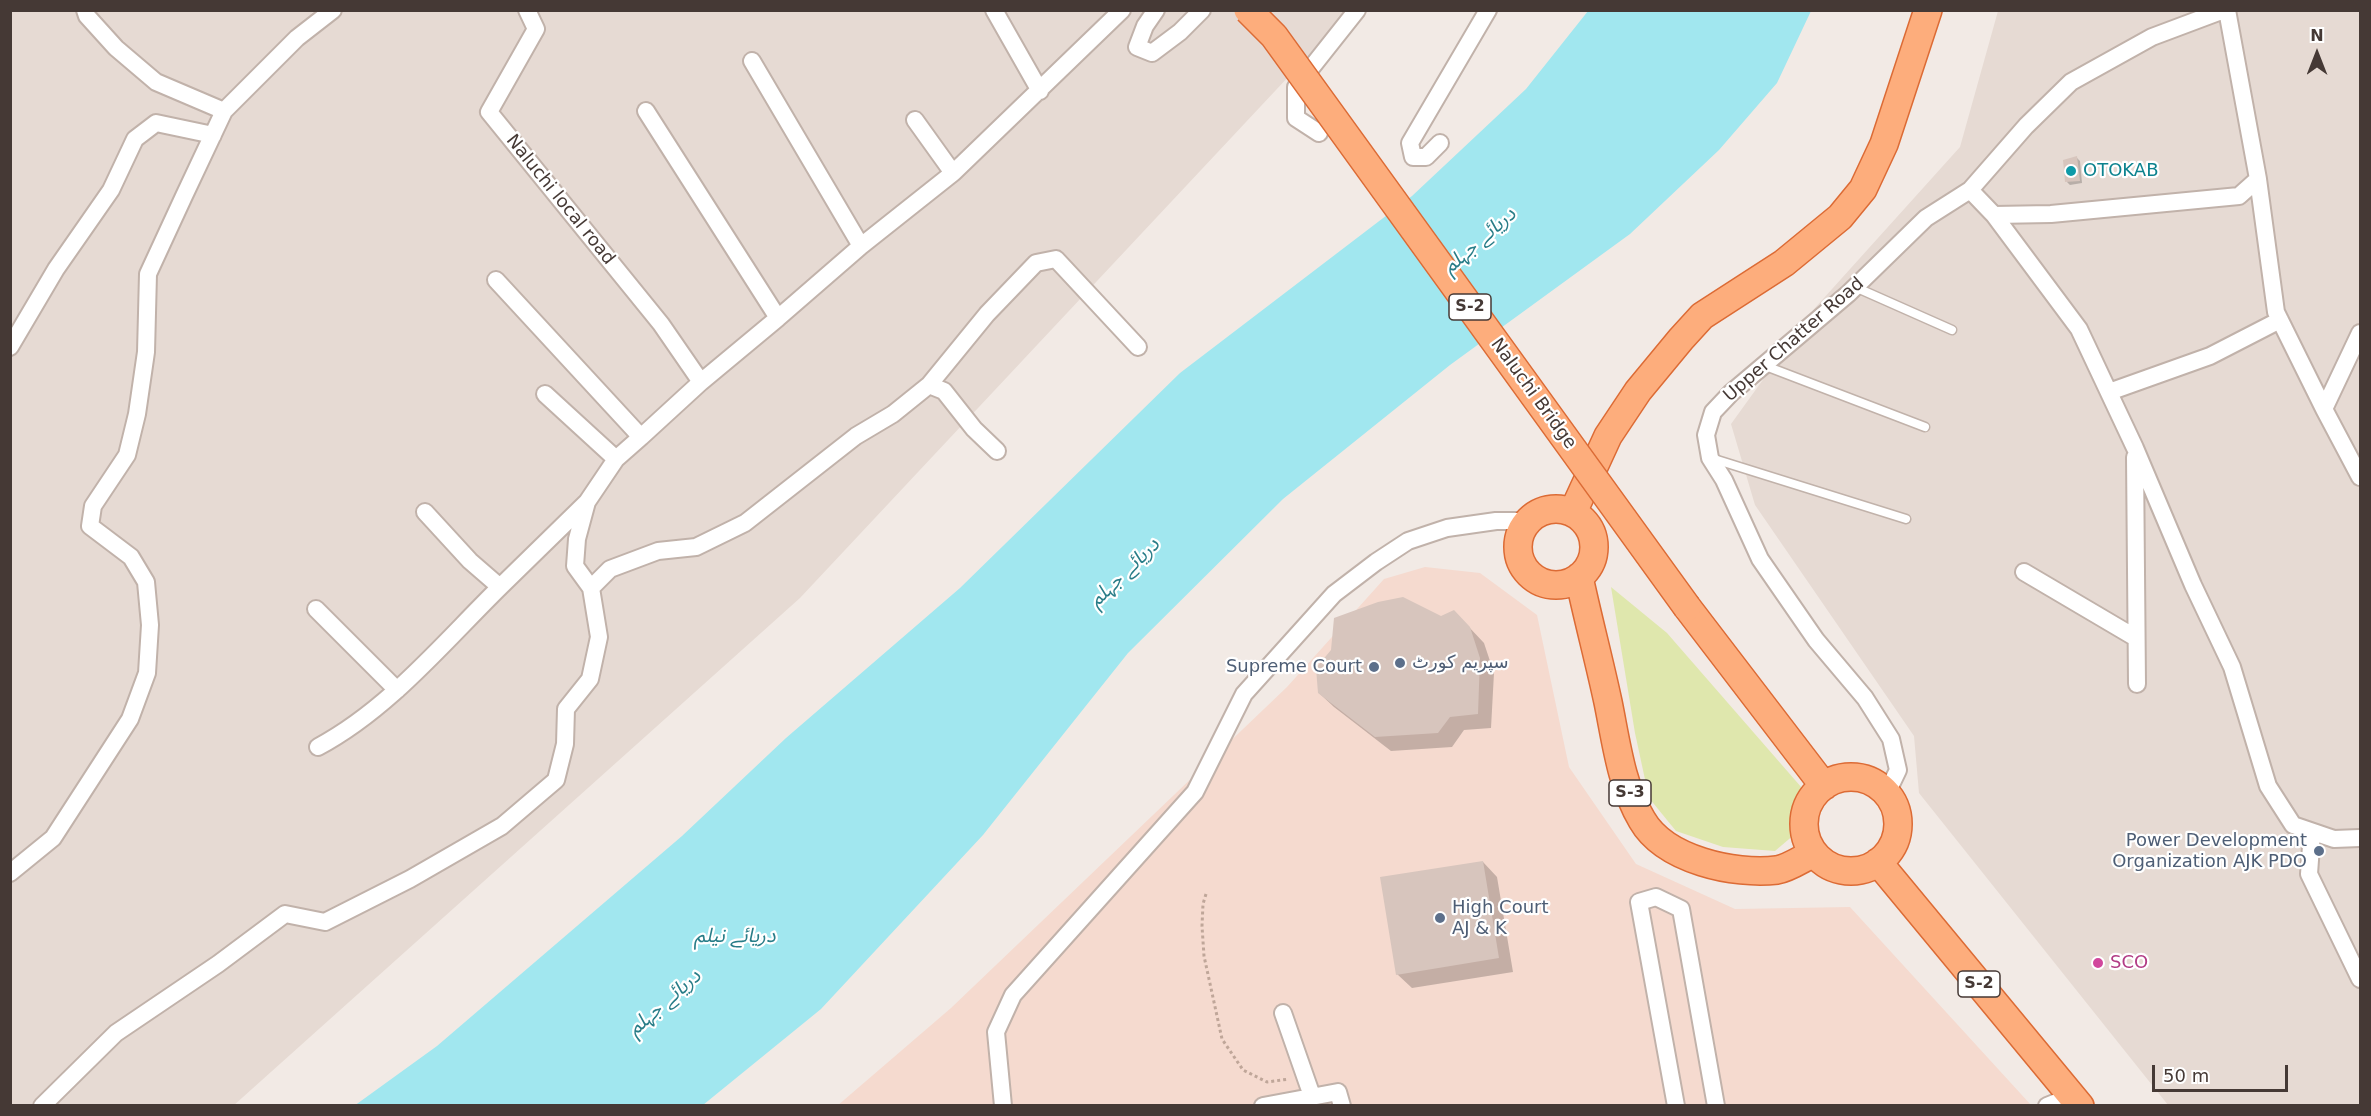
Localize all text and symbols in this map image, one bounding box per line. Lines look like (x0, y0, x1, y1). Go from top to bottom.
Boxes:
north arrow (2287, 24, 2347, 84)
text: N (2310, 26, 2324, 45)
street label: Naluchi local road (501, 131, 619, 269)
place label: OTOKAB (2083, 160, 2158, 182)
marker: OTOKAB (2064, 164, 2078, 178)
water label: دریائے جہلم (1439, 203, 1521, 279)
street label: Upper Chatter Road (1719, 273, 1869, 407)
road number: S-2 (1449, 294, 1491, 320)
street label: Naluchi Bridge (1486, 334, 1580, 454)
water label: دریائے جہلم (1085, 534, 1165, 612)
place label: سپریم کورٹ (1412, 652, 1509, 674)
place label: Supreme Court (1226, 656, 1362, 678)
marker: سپریم کورٹ (1393, 656, 1407, 670)
marker: Supreme Court (1367, 660, 1381, 674)
road number: S-3 (1609, 780, 1651, 806)
place label: Power Development Organization AJK PDO (2112, 830, 2307, 872)
marker: Power Development Organization AJK PDO (2312, 844, 2326, 858)
place label: High Court AJ & K (1452, 897, 1549, 940)
marker: High Court AJ & K (1433, 911, 1447, 925)
water label: دریائے نیلم (695, 925, 775, 949)
place label: SCO (2110, 952, 2148, 974)
marker: SCO (2091, 956, 2105, 970)
water label: دریائے جہلم (624, 965, 706, 1041)
road number: S-2 (1958, 971, 2000, 997)
scale bar (2155, 1053, 2292, 1091)
text: 50 m (2163, 1065, 2209, 1086)

